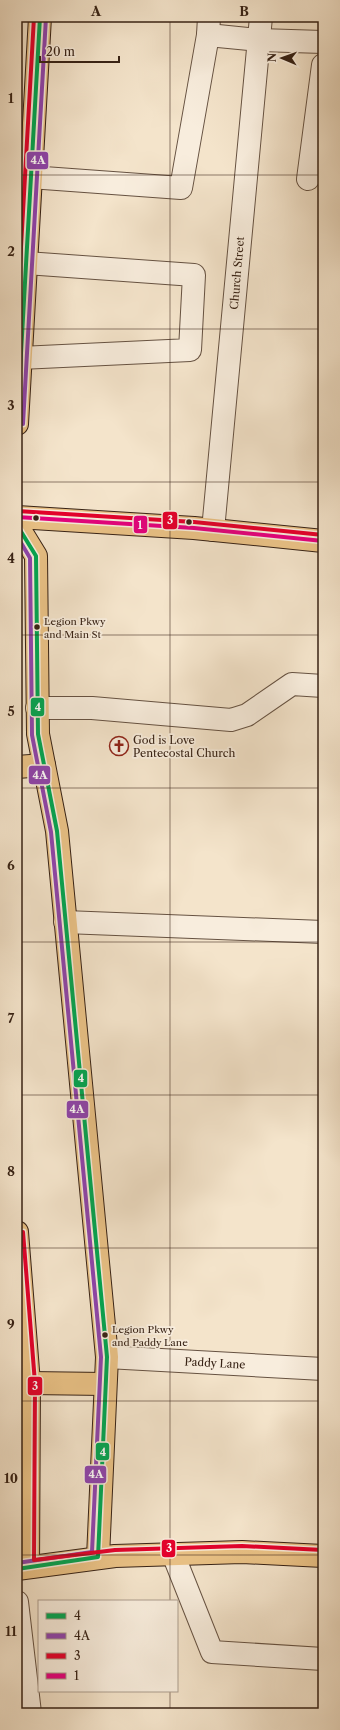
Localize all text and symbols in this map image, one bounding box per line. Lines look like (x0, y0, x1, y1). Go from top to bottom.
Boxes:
text: A (90, 3, 102, 19)
text: B (239, 3, 249, 19)
scale bar (40, 38, 119, 64)
north arrow (262, 38, 302, 78)
text: 20 m (46, 44, 75, 59)
text: N (265, 52, 279, 63)
text: 1 (8, 90, 14, 106)
line badge: 4A (26, 151, 49, 170)
text: 4A (30, 153, 46, 167)
street label: Church Street (227, 236, 247, 310)
text: 2 (7, 243, 15, 259)
text: 3 (7, 397, 15, 413)
line badge: 3 (162, 511, 178, 530)
unlabelled marker (31, 513, 41, 523)
text: 3 (167, 513, 173, 527)
line badge: 1 (133, 515, 148, 534)
unlabelled marker (184, 517, 194, 527)
text: 1 (138, 518, 143, 532)
text: 4 (7, 550, 15, 566)
place label: Legion Pkwy and Main St (44, 615, 106, 641)
marker: Legion Pkwy and Main St (32, 622, 42, 632)
line badge: 4 (30, 697, 45, 717)
text: 4 (35, 700, 42, 714)
text: 5 (7, 703, 15, 719)
place label: God is Love Pentecostal Church (133, 733, 236, 760)
church icon: God is Love Pentecostal Church (108, 735, 130, 757)
line badge: 4A (28, 765, 51, 785)
text: 4A (32, 768, 48, 782)
text: 6 (7, 857, 15, 873)
text: 7 (8, 1010, 15, 1026)
line badge: 4 (73, 1069, 88, 1088)
text: 4 (78, 1071, 85, 1085)
line badge: 4A (66, 1100, 89, 1119)
text: 4A (69, 1102, 85, 1116)
text: 8 (7, 1163, 15, 1179)
text: 9 (7, 1316, 15, 1332)
place label: Legion Pkwy and Paddy Lane (112, 1323, 188, 1349)
marker: Legion Pkwy and Paddy Lane (100, 1330, 110, 1340)
street label: Paddy Lane (184, 1354, 246, 1372)
line badge: 3 (27, 1376, 43, 1396)
text: 3 (32, 1379, 38, 1393)
line badge: 4 (95, 1442, 110, 1461)
text: 4 (100, 1445, 107, 1459)
line badge: 4A (84, 1465, 107, 1484)
text: 4A (88, 1467, 104, 1481)
text: 10 (4, 1470, 18, 1486)
line badge: 3 (161, 1539, 176, 1558)
text: 3 (166, 1541, 172, 1555)
legend (38, 1600, 178, 1692)
text: 4 (74, 1608, 81, 1623)
text: 11 (5, 1623, 17, 1639)
text: 4A (74, 1628, 91, 1643)
text: 3 (74, 1648, 81, 1663)
text: 1 (74, 1668, 79, 1683)

